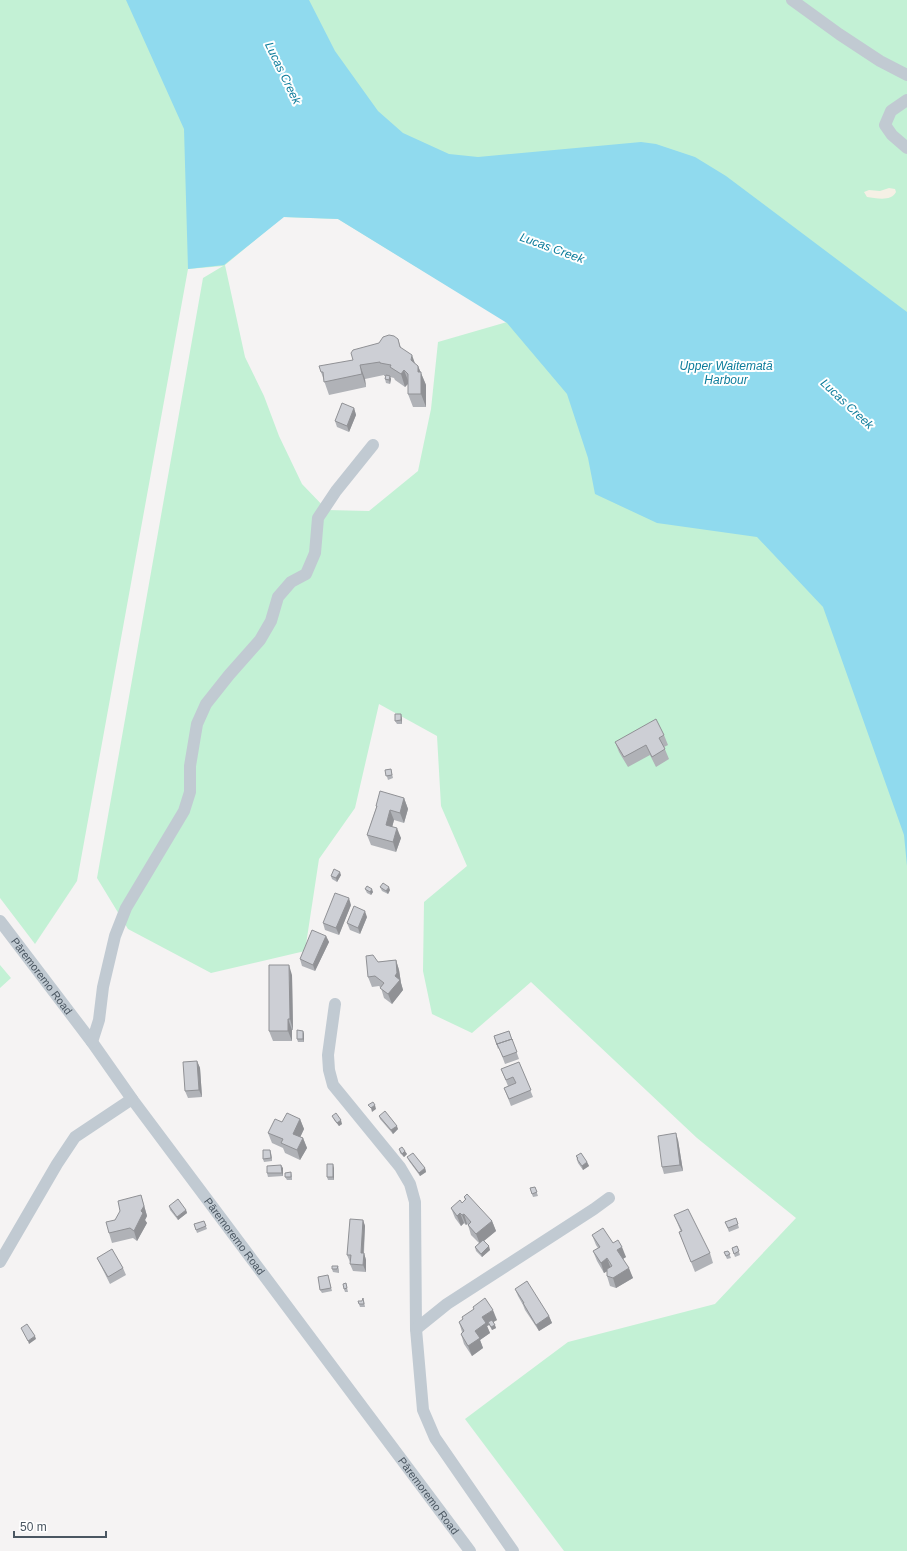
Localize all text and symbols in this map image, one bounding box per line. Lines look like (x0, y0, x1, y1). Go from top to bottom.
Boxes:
water label: Lucas Creek (262, 40, 304, 107)
water label: Lucas Creek (518, 230, 587, 266)
water label: Upper Waitematā Harbour (679, 359, 773, 387)
water label: Lucas Creek (818, 376, 877, 433)
street label: Pāremoremo Road (9, 935, 75, 1017)
street label: Pāremoremo Road (202, 1195, 267, 1277)
street label: Pāremoremo Road (396, 1455, 461, 1537)
scale bar (14, 1513, 106, 1539)
text: 50 m (20, 1520, 47, 1534)

